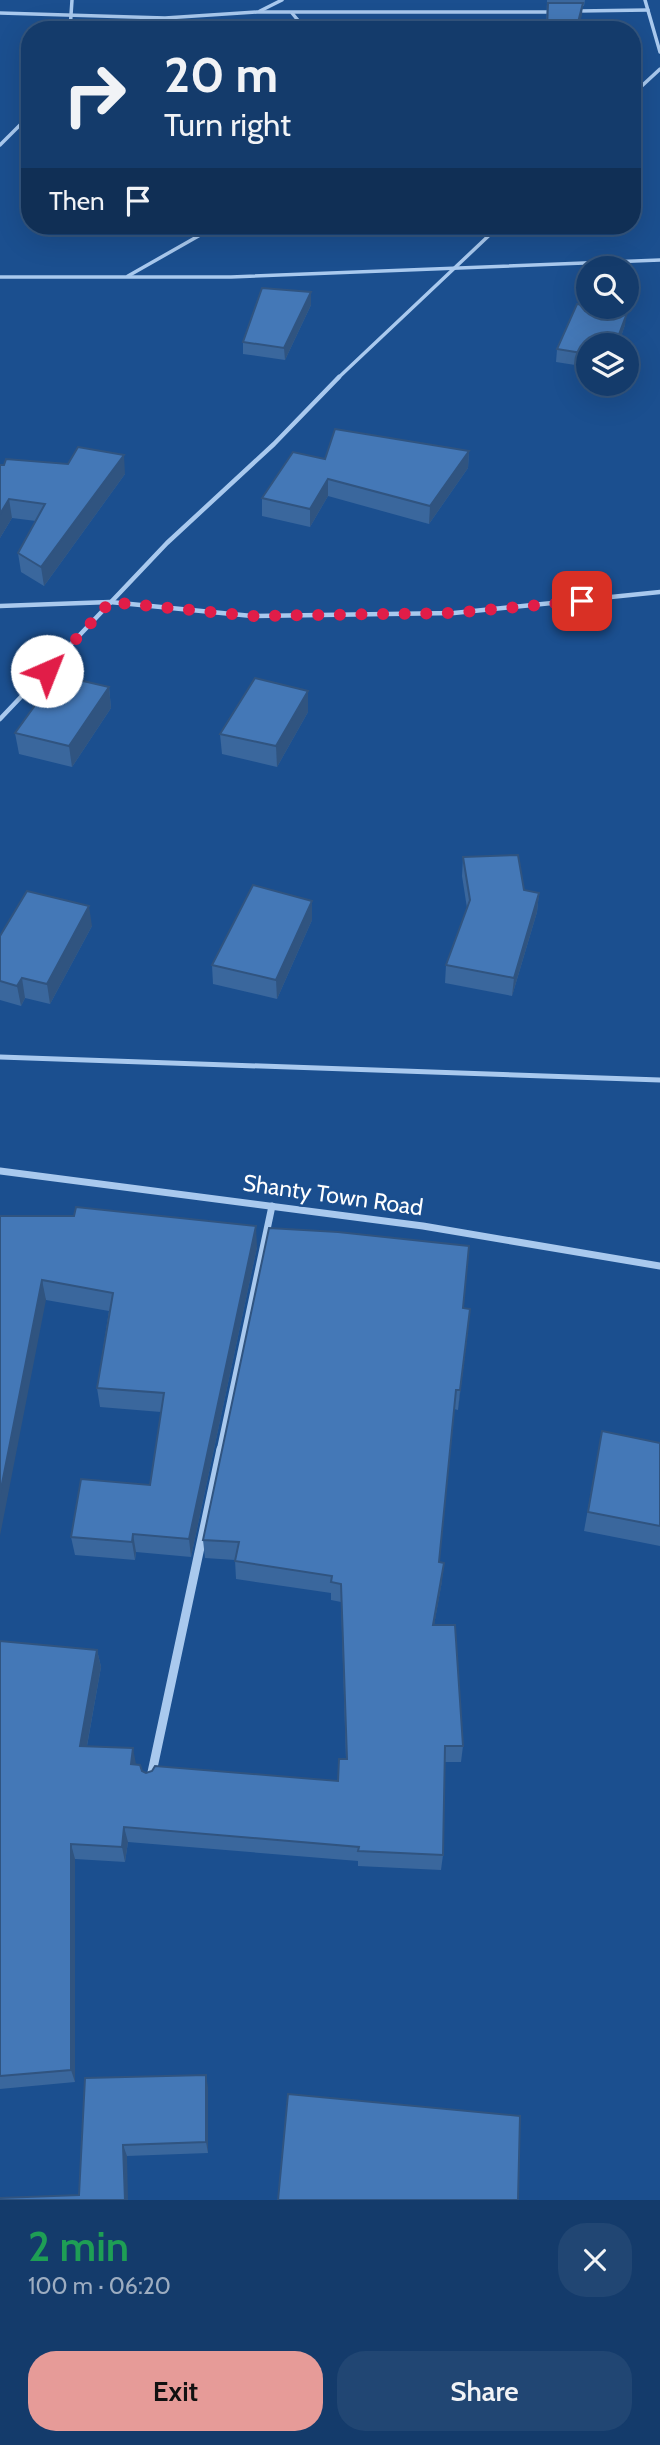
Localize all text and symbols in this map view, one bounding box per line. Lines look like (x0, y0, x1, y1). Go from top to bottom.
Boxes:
text: 20 m (164, 45, 278, 104)
icon: right (49, 49, 140, 140)
text: Turn right (164, 105, 291, 144)
icon: arrive (119, 182, 157, 220)
text: Then (49, 185, 105, 217)
map controls (576, 256, 639, 396)
button: search (576, 256, 639, 319)
button: layers (576, 333, 639, 396)
pin (552, 571, 612, 631)
icon: arrive (563, 582, 601, 620)
position arrow (10, 634, 84, 708)
street label: Shanty Town Road (241, 1168, 425, 1222)
text: 2 min (28, 2220, 129, 2272)
button: close (558, 2223, 632, 2297)
text: 100 m · 06:20 (28, 2272, 171, 2300)
button: Exit (28, 2351, 323, 2431)
button: Share (337, 2351, 632, 2431)

